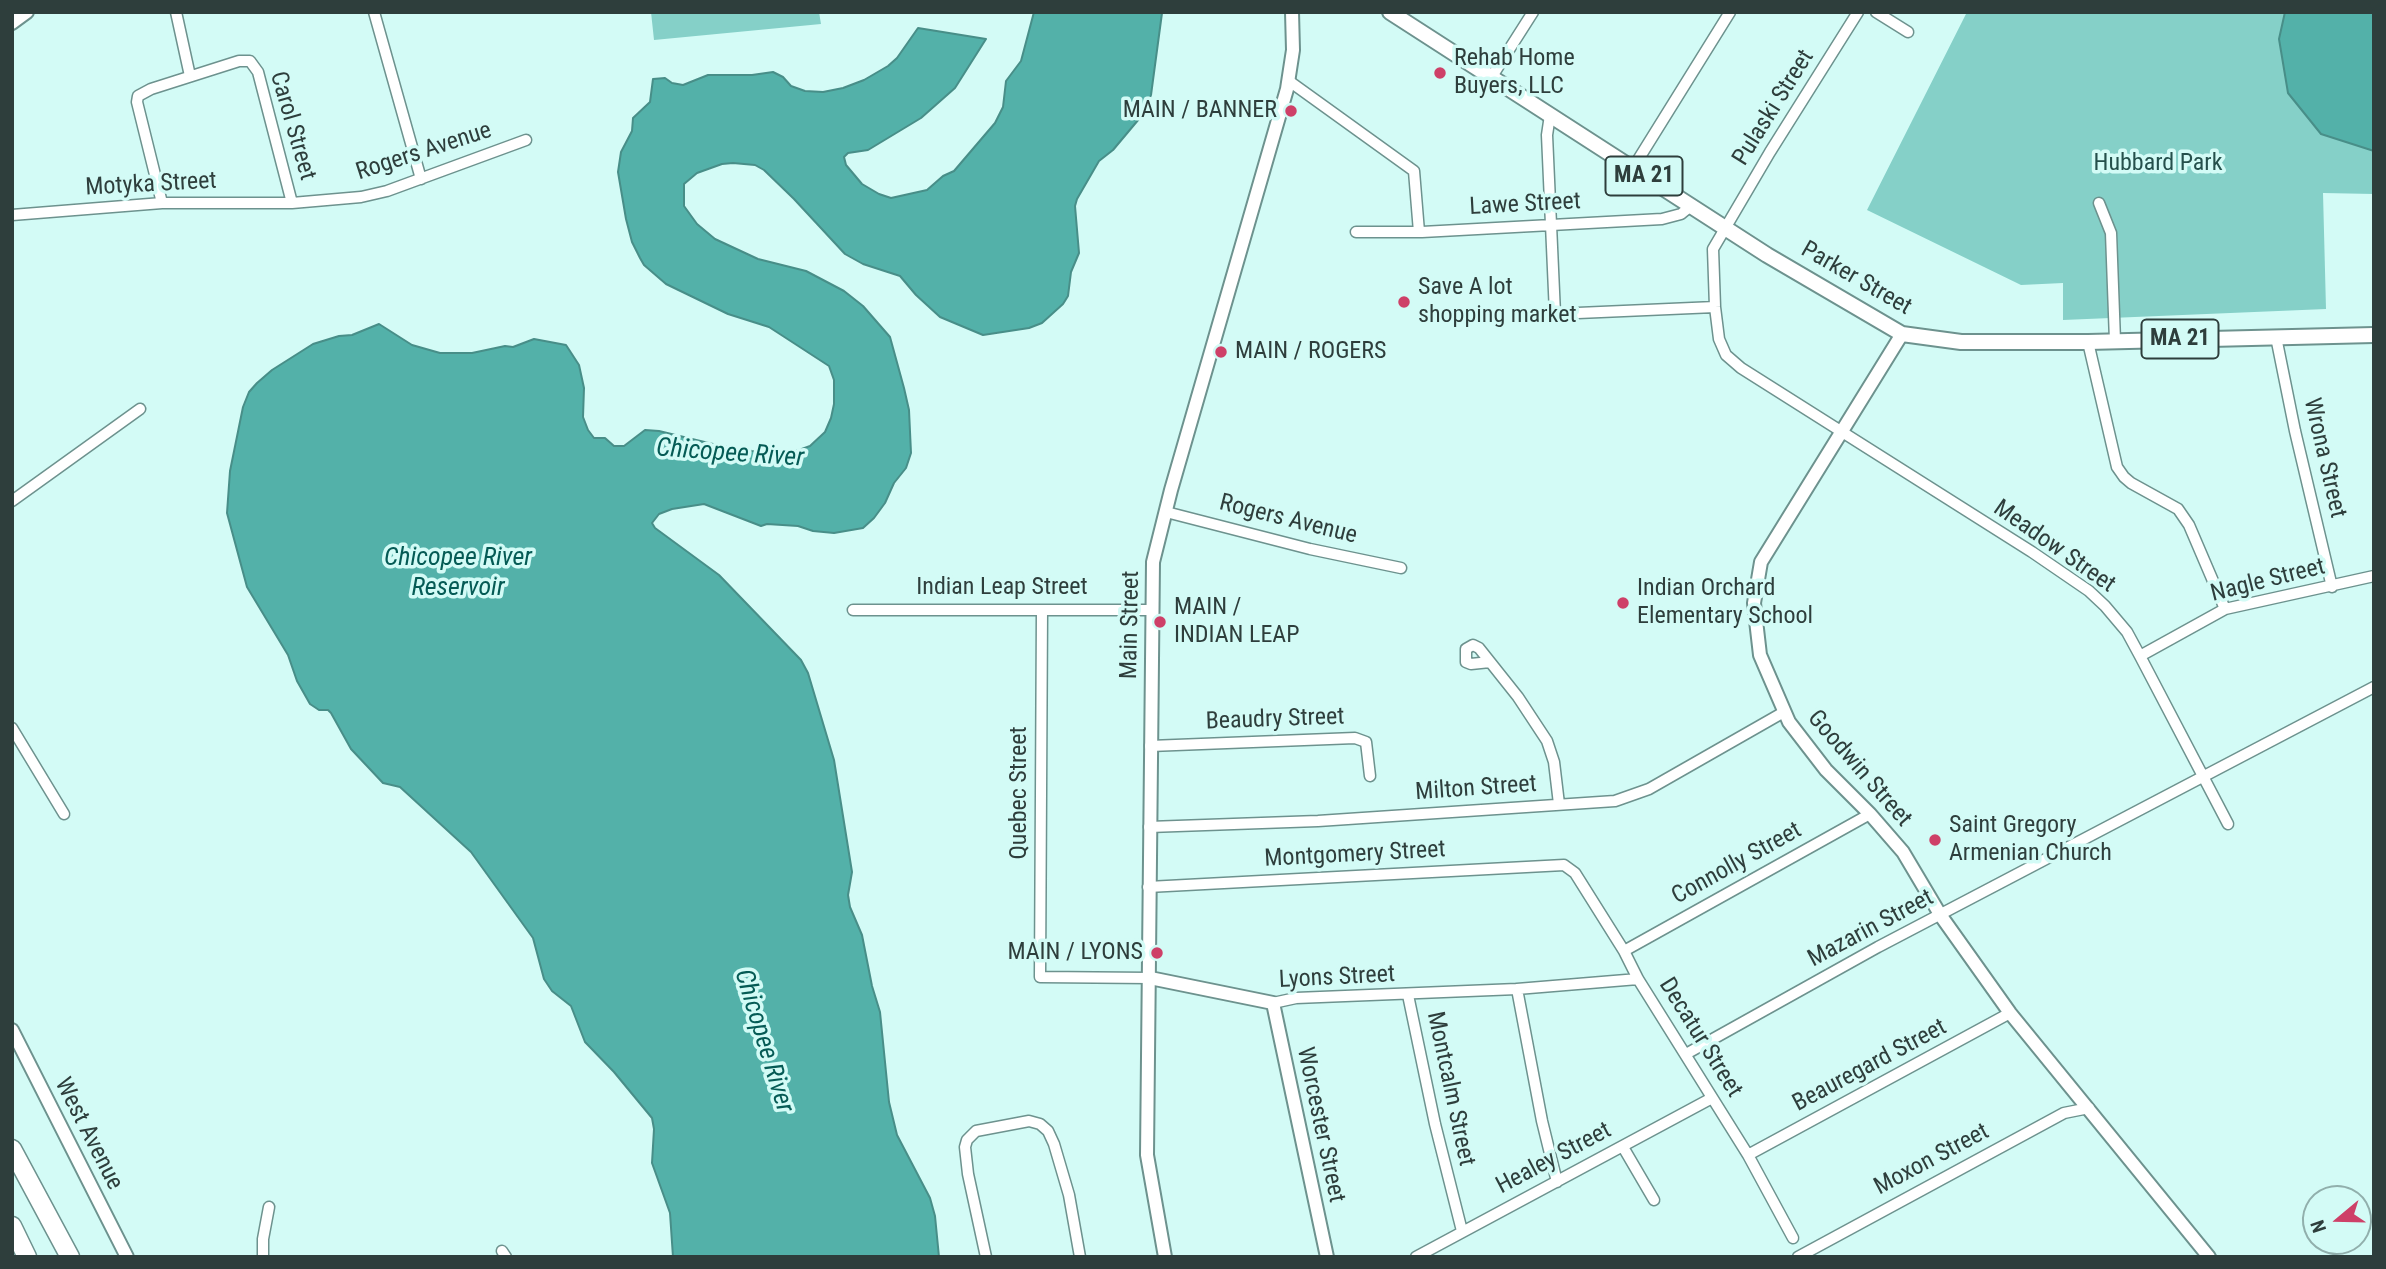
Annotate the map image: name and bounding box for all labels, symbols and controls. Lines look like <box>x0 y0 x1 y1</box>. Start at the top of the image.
place label: Rehab Home Buyers, LLC <box>1454 45 1575 101</box>
street label: Pulaski Street <box>1727 45 1821 171</box>
marker: Rehab Home Buyers, LLC <box>1432 65 1448 81</box>
street label: Carol Street <box>263 68 321 184</box>
place label: MAIN / BANNER <box>1123 97 1277 125</box>
marker: MAIN / BANNER <box>1283 103 1299 119</box>
street label: Rogers Avenue <box>353 117 495 187</box>
park label: Hubbard Park <box>2094 150 2222 178</box>
road number: MA 21 <box>1606 156 1682 196</box>
street label: Motyka Street <box>85 167 217 203</box>
street label: Lawe Street <box>1469 188 1581 222</box>
street label: Parker Street <box>1796 236 1916 322</box>
place label: Save A lot shopping market <box>1418 274 1577 330</box>
marker: Save A lot shopping market <box>1396 294 1412 310</box>
road number: MA 21 <box>2142 320 2218 358</box>
place label: MAIN / ROGERS <box>1235 338 1386 366</box>
marker: MAIN / ROGERS <box>1213 344 1229 360</box>
street label: Wrona Street <box>2296 395 2352 521</box>
water label: Chicopee River <box>655 433 805 475</box>
street label: Rogers Avenue <box>1216 489 1360 551</box>
street label: Meadow Street <box>1988 494 2120 600</box>
water label: Chicopee River Reservoir <box>384 542 532 604</box>
street label: Nagle Street <box>2208 553 2328 609</box>
street label: Main Street <box>1116 571 1146 679</box>
street label: Indian Leap Street <box>916 574 1088 602</box>
place label: Indian Orchard Elementary School <box>1637 575 1813 631</box>
place label: MAIN / INDIAN LEAP <box>1174 594 1299 650</box>
marker: Indian Orchard Elementary School <box>1615 595 1631 611</box>
marker: MAIN / INDIAN LEAP <box>1152 614 1168 630</box>
street label: Beaudry Street <box>1205 703 1345 737</box>
street label: Goodwin Street <box>1801 705 1917 833</box>
street label: Quebec Street <box>1006 726 1034 860</box>
street label: Milton Street <box>1414 770 1538 808</box>
place label: Saint Gregory Armenian Church <box>1949 812 2112 868</box>
street label: Connolly Street <box>1667 817 1807 911</box>
marker: Saint Gregory Armenian Church <box>1927 832 1943 848</box>
street label: Montgomery Street <box>1264 836 1446 874</box>
street label: Mazarin Street <box>1803 884 1939 974</box>
place label: MAIN / LYONS <box>1007 939 1143 967</box>
marker: MAIN / LYONS <box>1149 945 1165 961</box>
street label: Lyons Street <box>1278 961 1396 995</box>
water label: Chicopee River <box>726 966 800 1116</box>
street label: Decatur Street <box>1652 973 1748 1103</box>
street label: Montcalm Street <box>1420 1009 1480 1169</box>
street label: Beauregard Street <box>1788 1013 1952 1119</box>
street label: Worcester Street <box>1290 1045 1350 1205</box>
street label: West Avenue <box>48 1073 128 1195</box>
street label: Healey Street <box>1492 1117 1616 1201</box>
street label: Moxon Street <box>1870 1118 1994 1202</box>
north arrow <box>2302 1185 2372 1255</box>
text: N <box>2306 1217 2331 1236</box>

